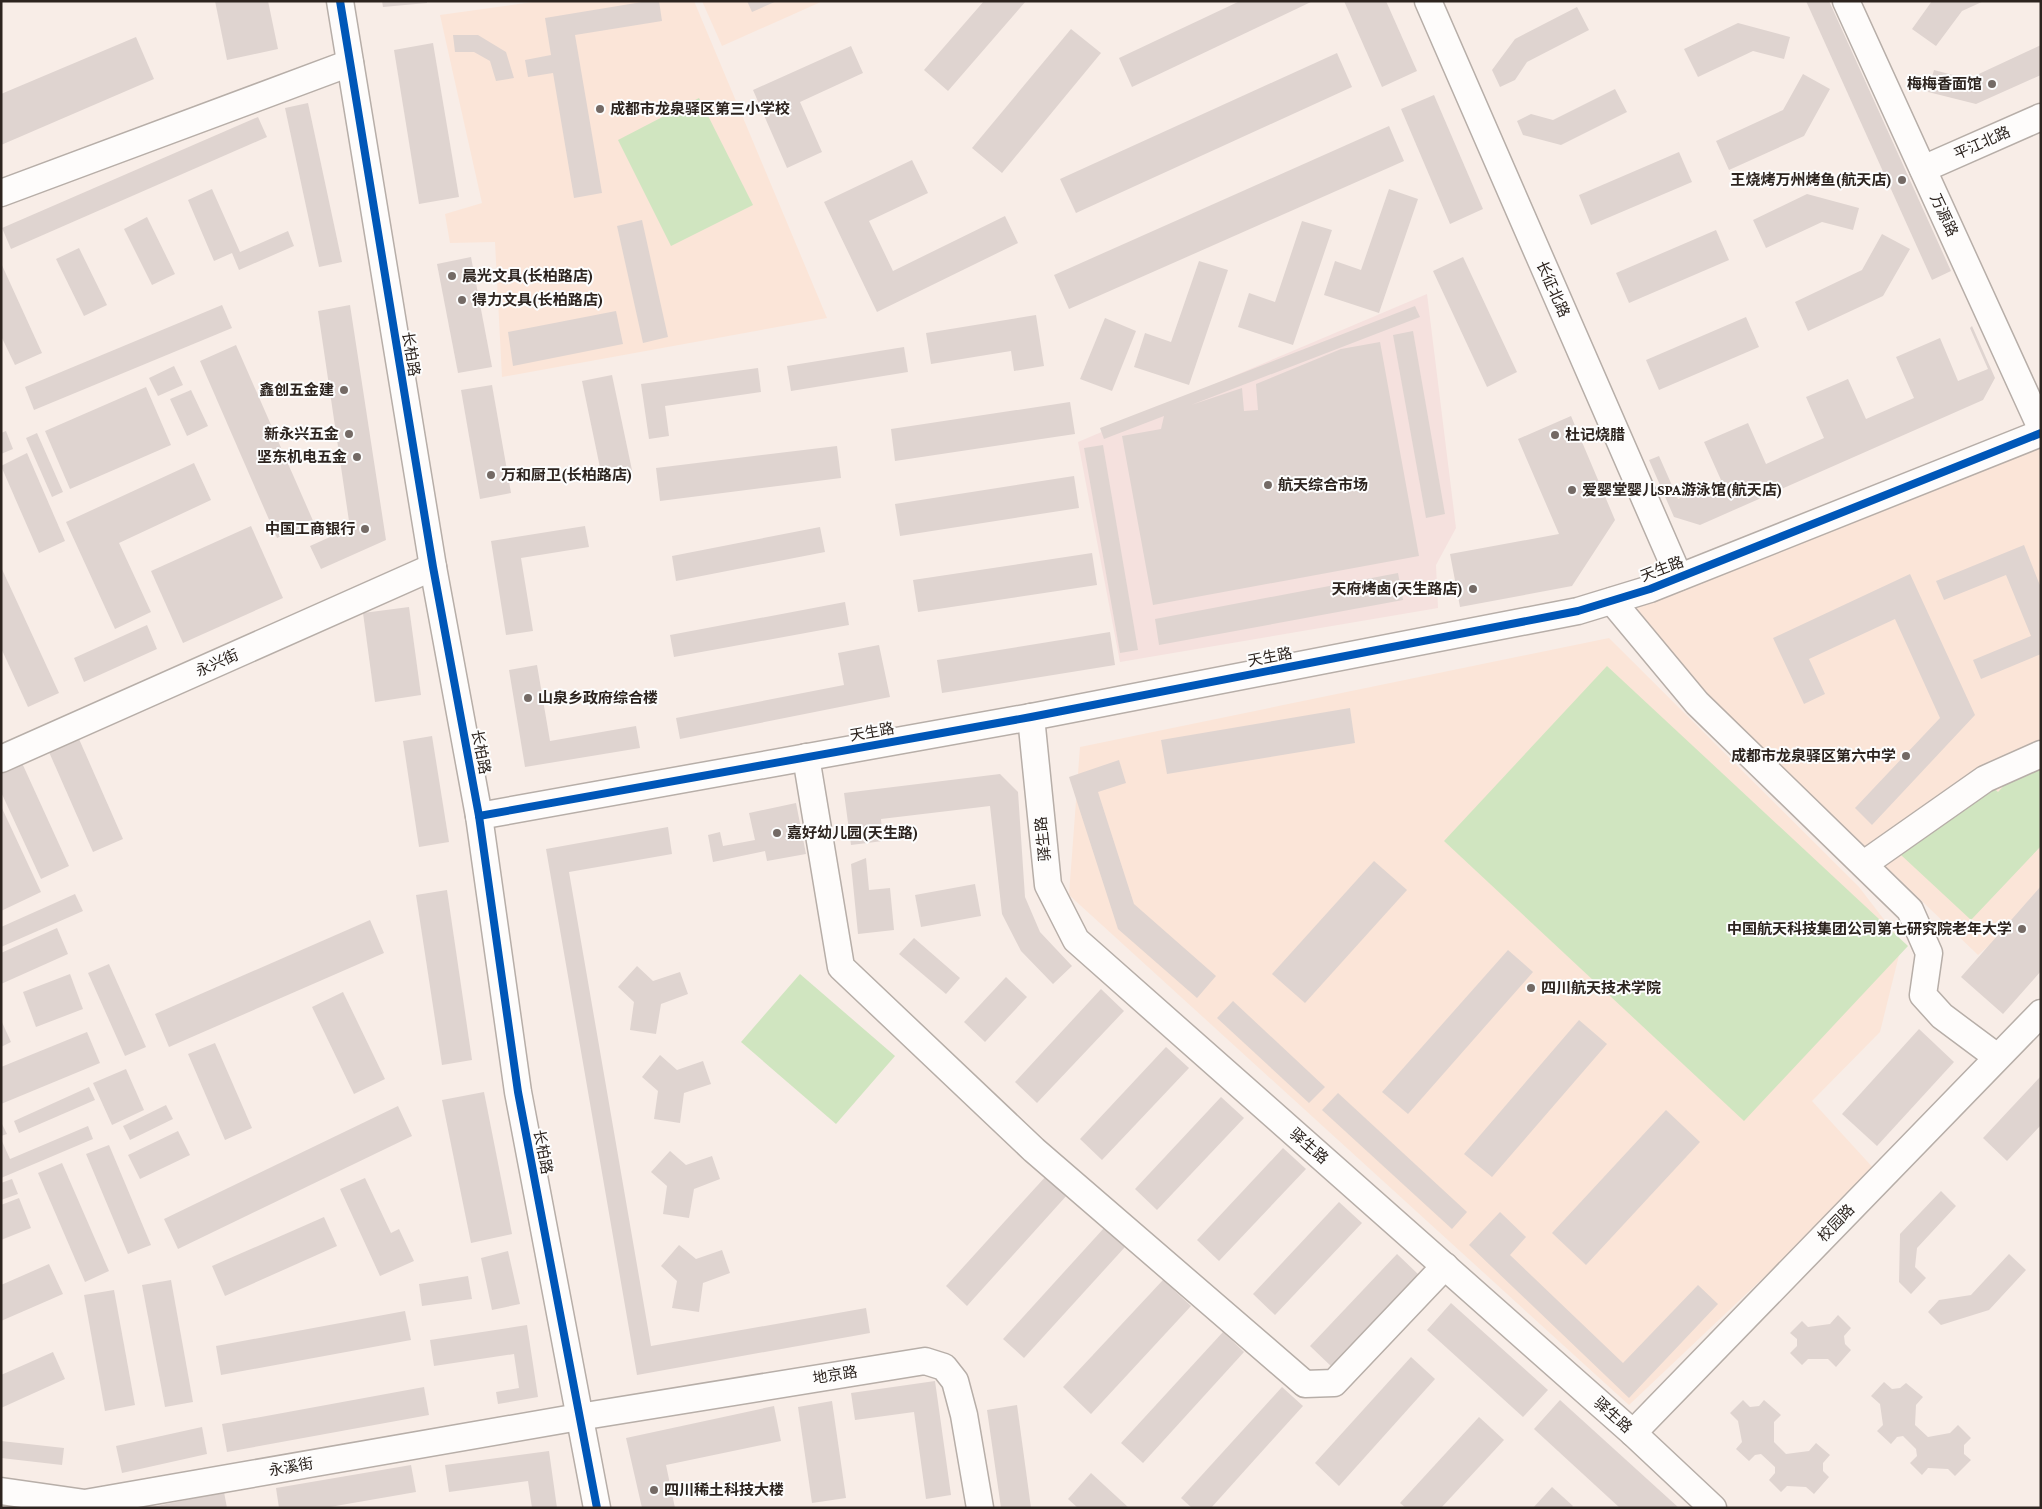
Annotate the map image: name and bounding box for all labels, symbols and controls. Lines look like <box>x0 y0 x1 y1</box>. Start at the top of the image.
place label: 梅梅香面馆 <box>1907 76 1982 92</box>
marker: 梅梅香面馆 <box>1986 78 1998 90</box>
place label: 成都市龙泉驿区第三小学校 <box>610 100 790 117</box>
marker: 成都市龙泉驿区第三小学校 <box>594 103 606 115</box>
street label: 平江北路 <box>1951 123 2013 163</box>
place label: 王烧烤万州烤鱼(航天店) <box>1731 171 1892 189</box>
marker: 王烧烤万州烤鱼(航天店) <box>1896 174 1908 186</box>
street label: 万源路 <box>1927 191 1961 239</box>
street label: 长征北路 <box>1533 258 1573 320</box>
place label: 晨光文具(长柏路店) <box>462 268 593 285</box>
marker: 晨光文具(长柏路店) <box>446 270 458 282</box>
place label: 得力文具(长柏路店) <box>472 292 603 309</box>
marker: 得力文具(长柏路店) <box>456 294 468 306</box>
street label: 长柏路 <box>400 331 422 377</box>
place label: 鑫创五金建 <box>259 381 334 398</box>
marker: 鑫创五金建 <box>338 384 350 396</box>
place label: 新永兴五金 <box>264 425 339 442</box>
place label: 杜记烧腊 <box>1565 427 1625 443</box>
marker: 新永兴五金 <box>343 428 355 440</box>
marker: 杜记烧腊 <box>1549 429 1561 441</box>
place label: 坚东机电五金 <box>257 448 347 465</box>
marker: 坚东机电五金 <box>351 451 363 463</box>
place label: 万和厨卫(长柏路店) <box>501 467 632 484</box>
marker: 万和厨卫(长柏路店) <box>485 469 497 481</box>
place label: 航天综合市场 <box>1278 476 1368 493</box>
marker: 航天综合市场 <box>1262 479 1274 491</box>
place label: 爱婴堂婴儿SPA游泳馆(航天店) <box>1582 481 1782 499</box>
marker: 爱婴堂婴儿SPA游泳馆(航天店) <box>1566 484 1578 496</box>
place label: 中国工商银行 <box>265 521 355 537</box>
marker: 中国工商银行 <box>359 523 371 535</box>
street label: 天生路 <box>1638 553 1686 585</box>
place label: 天府烤卤(天生路店) <box>1332 580 1463 598</box>
marker: 天府烤卤(天生路店) <box>1467 583 1479 595</box>
street label: 天生路 <box>1246 645 1294 669</box>
street label: 永兴街 <box>193 647 241 679</box>
place label: 山泉乡政府综合楼 <box>538 690 658 706</box>
marker: 山泉乡政府综合楼 <box>522 692 534 704</box>
street label: 天生路 <box>848 720 896 744</box>
street label: 长柏路 <box>469 728 493 776</box>
place label: 成都市龙泉驿区第六中学 <box>1731 747 1896 764</box>
marker: 成都市龙泉驿区第六中学 <box>1900 750 1912 762</box>
street label: 驿生路 <box>1033 816 1053 862</box>
place label: 嘉好幼儿园(天生路) <box>787 824 918 842</box>
marker: 嘉好幼儿园(天生路) <box>771 827 783 839</box>
place label: 中国航天科技集团公司第七研究院老年大学 <box>1727 920 2012 937</box>
marker: 中国航天科技集团公司第七研究院老年大学 <box>2016 923 2028 935</box>
place label: 四川航天技术学院 <box>1541 979 1661 996</box>
marker: 四川航天技术学院 <box>1525 982 1537 994</box>
street label: 驿生路 <box>1287 1125 1331 1167</box>
street label: 长柏路 <box>531 1128 555 1176</box>
street label: 校园路 <box>1814 1201 1857 1245</box>
street label: 地京路 <box>812 1364 858 1386</box>
street label: 驿生路 <box>1591 1394 1635 1436</box>
street label: 永溪街 <box>267 1455 315 1479</box>
place label: 四川稀土科技大楼 <box>664 1482 784 1498</box>
marker: 四川稀土科技大楼 <box>648 1484 660 1496</box>

